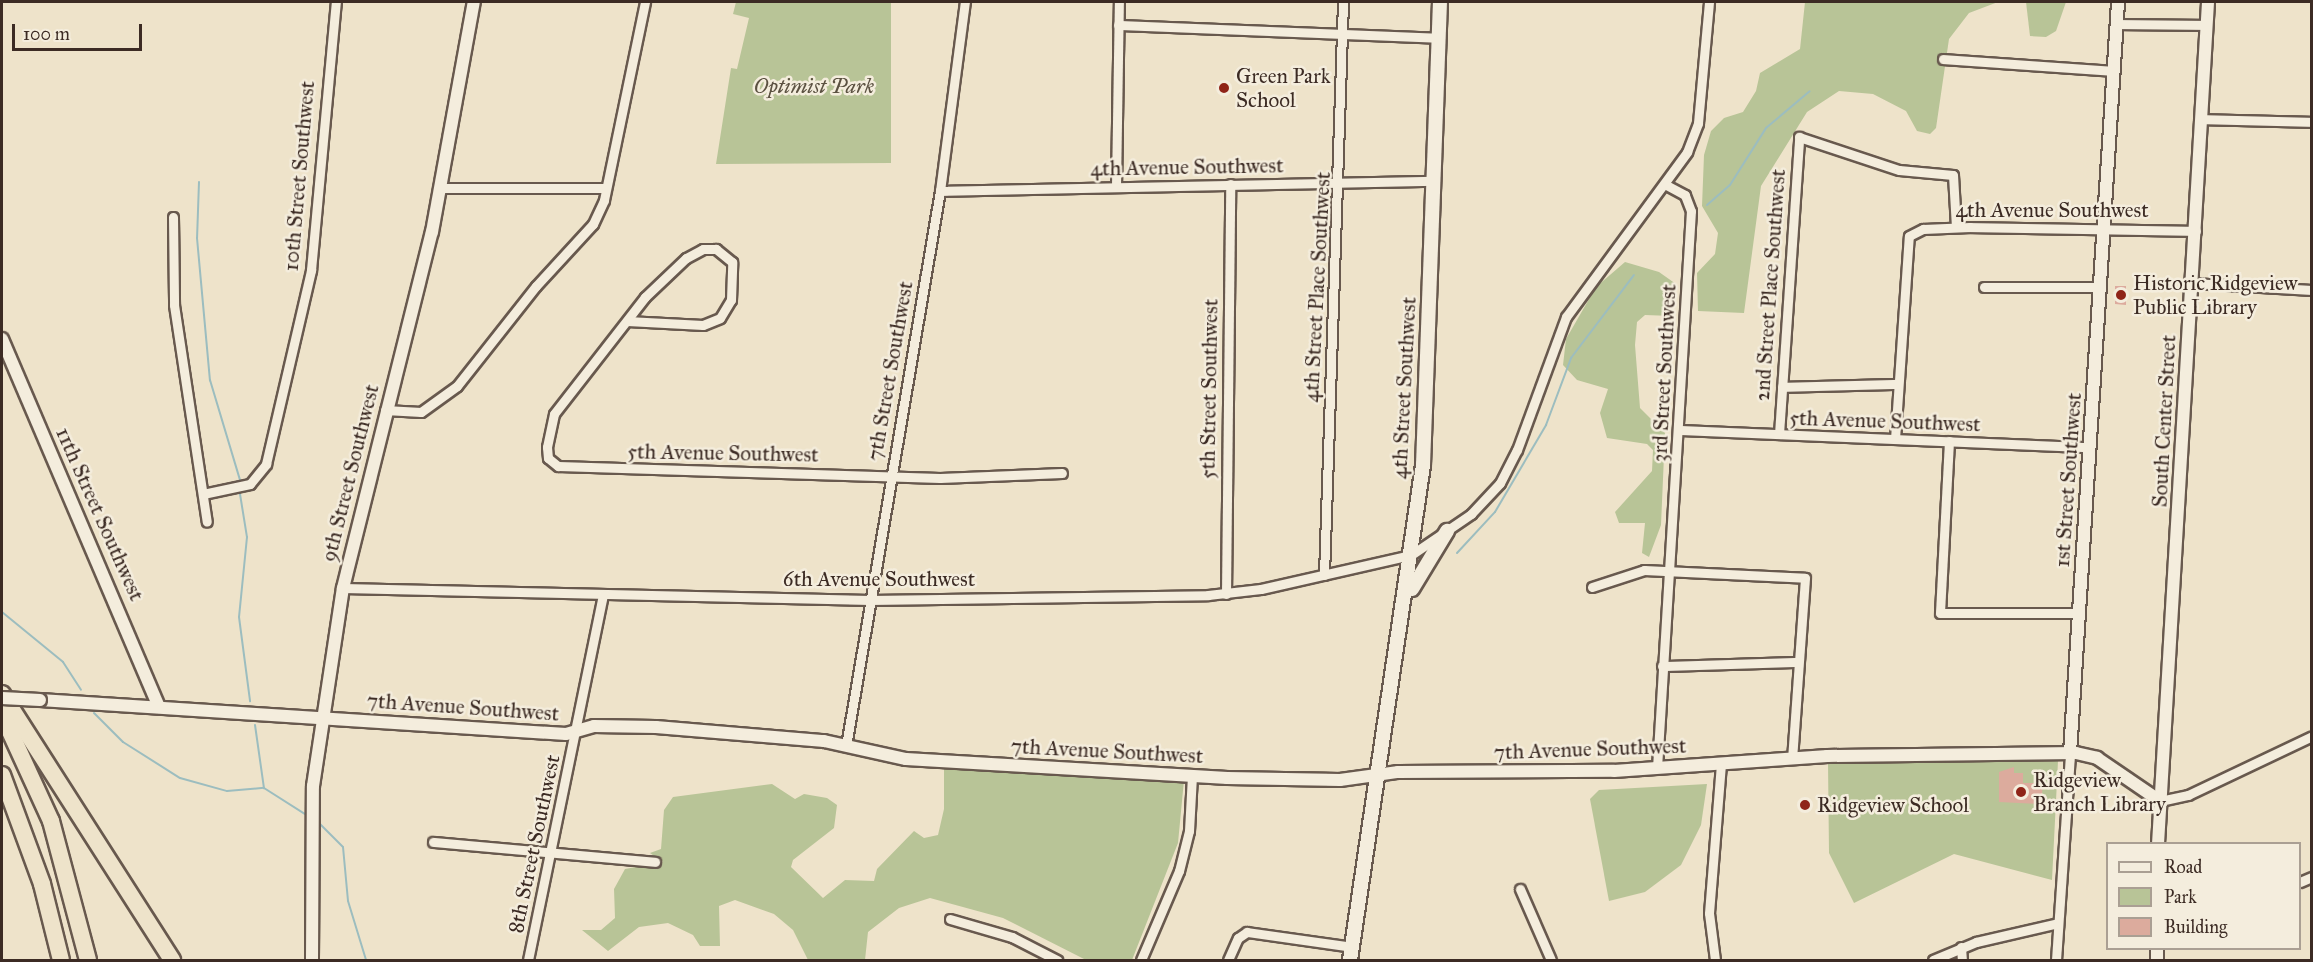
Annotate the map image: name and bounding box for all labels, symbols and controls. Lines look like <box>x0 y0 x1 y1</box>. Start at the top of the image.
scale bar <box>15 12 146 50</box>
text: 100 m <box>23 23 70 45</box>
place label: Green Park School <box>1236 63 1330 113</box>
park label: Optimist Park <box>754 73 874 99</box>
street label: 10th Street Southwest <box>278 80 320 272</box>
marker: Green Park School <box>1217 81 1231 95</box>
street label: 4th Avenue Southwest <box>1090 153 1284 181</box>
street label: 2nd Street Place Southwest <box>1749 168 1791 402</box>
street label: 4th Street Place Southwest <box>1298 171 1336 403</box>
street label: 4th Avenue Southwest <box>1955 197 2149 223</box>
place label: Historic Ridgeview Public Library <box>2133 270 2297 320</box>
street label: 7th Street Southwest <box>862 279 918 463</box>
street label: 3rd Street Southwest <box>1647 283 1681 463</box>
marker: Historic Ridgeview Public Library <box>2114 288 2128 302</box>
street label: 4th Street Southwest <box>1387 296 1421 480</box>
street label: 5th Street Southwest <box>1195 299 1223 479</box>
street label: South Center Street <box>2147 334 2181 508</box>
street label: 9th Street Southwest <box>316 382 384 564</box>
street label: 1st Street Southwest <box>2049 392 2087 568</box>
street label: 5th Avenue Southwest <box>1789 405 1981 437</box>
street label: 11th Street Southwest <box>50 423 150 605</box>
street label: 5th Avenue Southwest <box>627 439 819 467</box>
street label: 6th Avenue Southwest <box>783 566 975 592</box>
street label: 7th Avenue Southwest <box>366 688 560 726</box>
street label: 7th Avenue Southwest <box>1010 733 1204 769</box>
street label: 7th Avenue Southwest <box>1493 733 1687 765</box>
street label: 8th Street Southwest <box>503 752 565 936</box>
place label: Ridgeview Branch Library <box>2033 767 2166 817</box>
marker: Ridgeview Branch Library <box>2014 785 2028 799</box>
place label: Ridgeview School <box>1817 792 1969 818</box>
marker: Ridgeview School <box>1798 798 1812 812</box>
legend <box>2106 842 2301 950</box>
text: Road <box>2164 856 2202 878</box>
text: Park <box>2164 886 2197 908</box>
text: Building <box>2164 916 2227 938</box>

